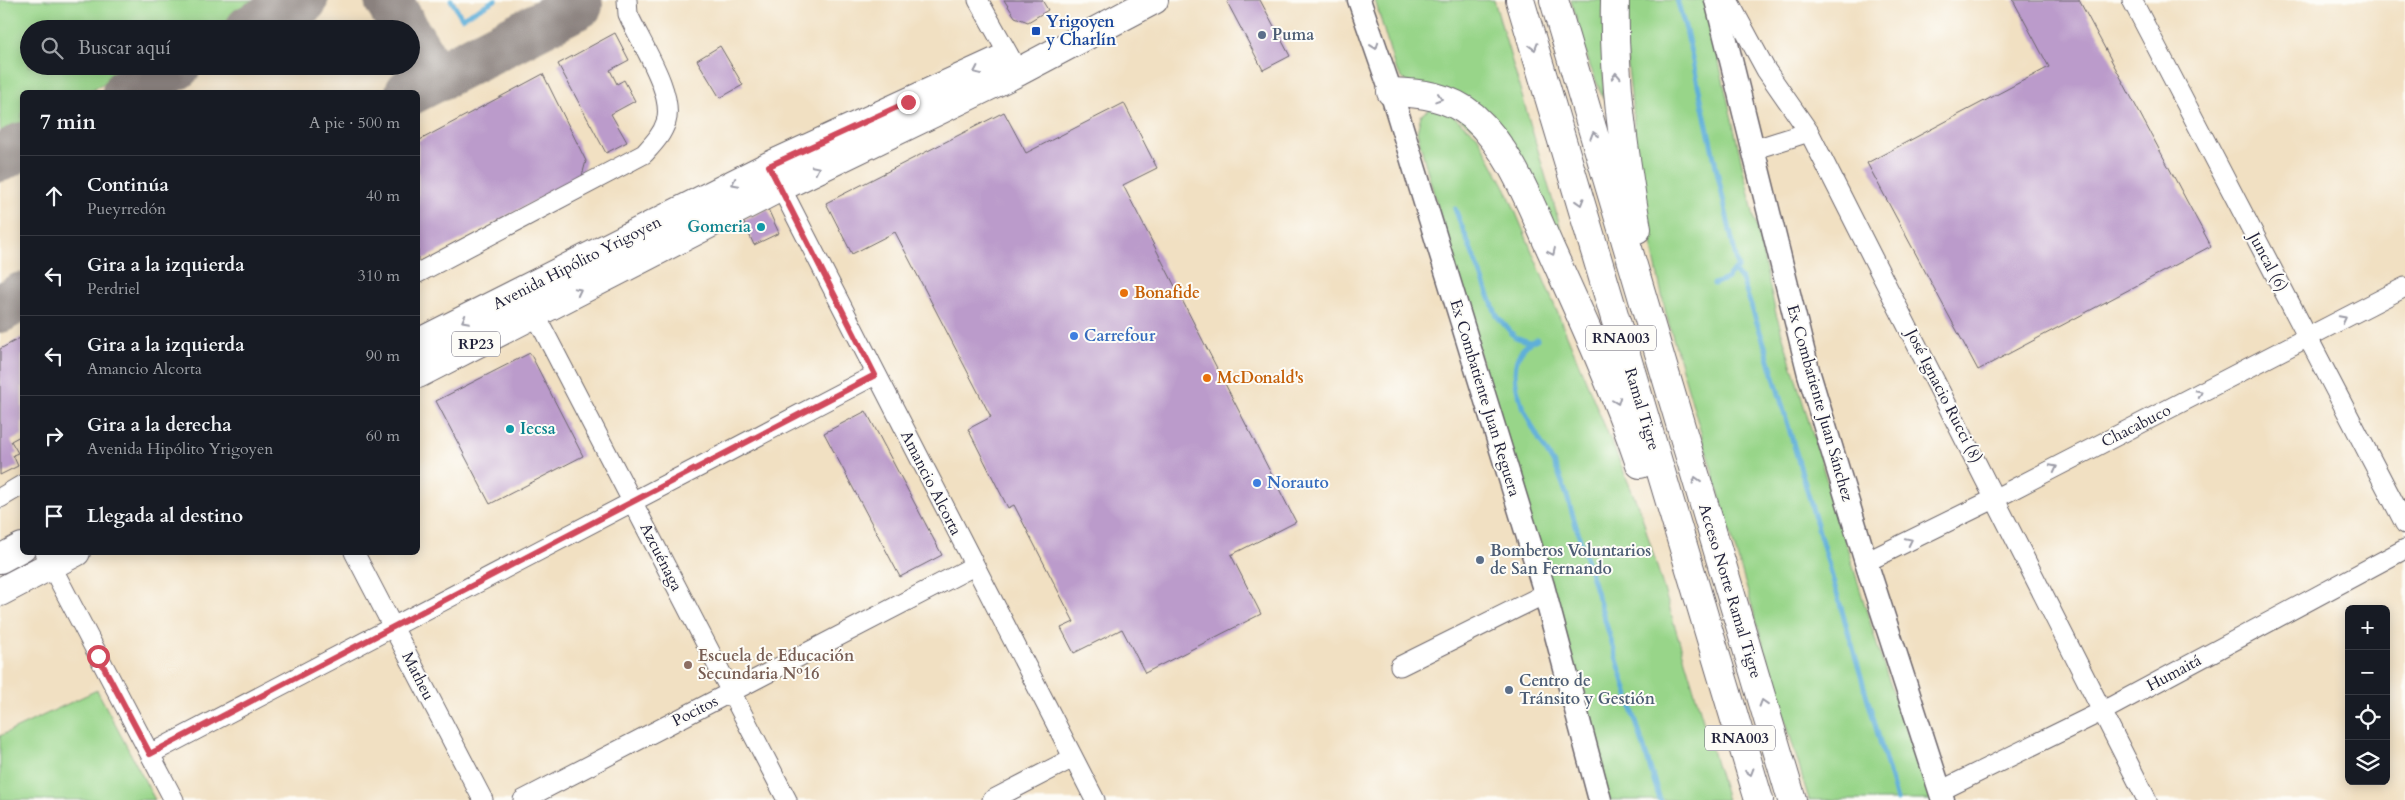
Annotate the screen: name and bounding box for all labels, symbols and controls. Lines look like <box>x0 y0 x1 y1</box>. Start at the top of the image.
place label: Yrigoyen y Charlín <box>1045 11 1117 51</box>
search box <box>20 20 420 75</box>
place label: Puma <box>1272 24 1314 46</box>
marker: Yrigoyen y Charlín <box>1030 25 1042 37</box>
marker: Puma <box>1256 29 1268 41</box>
icon: search <box>38 34 66 62</box>
text: Buscar aquí <box>78 35 171 61</box>
one-way arrow <box>1369 41 1379 50</box>
one-way arrow <box>1529 42 1539 50</box>
one-way arrow <box>973 64 982 75</box>
one-way arrow <box>1610 72 1621 80</box>
route end <box>897 91 920 114</box>
one-way arrow <box>1434 92 1443 102</box>
text: 7 min <box>40 108 96 137</box>
text: A pie · 500 m <box>309 112 400 134</box>
one-way arrow <box>1589 131 1599 139</box>
one-way arrow <box>811 165 820 176</box>
text: Continúa <box>87 172 169 198</box>
one-way arrow <box>731 177 740 187</box>
icon: ahead <box>40 182 68 210</box>
text: 40 m <box>366 185 400 207</box>
text: Pueyrredón <box>87 198 166 220</box>
one-way arrow <box>1575 198 1585 206</box>
street label: Avenida Hipólito Yrigoyen <box>489 211 665 315</box>
place label: Gomeria <box>687 216 751 238</box>
marker: Gomeria <box>755 221 767 233</box>
street label: Juncal (6) <box>2242 227 2293 296</box>
one-way arrow <box>1546 247 1556 256</box>
text: Gira a la izquierda <box>87 252 245 278</box>
icon: left <box>40 262 68 290</box>
text: 310 m <box>358 265 400 287</box>
text: Perdriel <box>87 278 140 300</box>
place label: Bonafide <box>1134 282 1200 304</box>
one-way arrow <box>573 287 582 297</box>
marker: Bonafide <box>1118 287 1130 299</box>
street label: Ex Combatiente Juan Reguera <box>1444 297 1526 499</box>
street label: Ex Combatiente Juan Sánchez <box>1781 302 1859 504</box>
one-way arrow <box>461 314 470 324</box>
one-way arrow <box>2338 315 2347 325</box>
street label: José Ignacio Rucci (8) <box>1900 323 1987 467</box>
place label: Carrefour <box>1084 325 1156 347</box>
road number: RNA003 <box>1586 326 1656 350</box>
marker: Carrefour <box>1068 330 1080 342</box>
text: Gira a la izquierda <box>87 332 245 358</box>
road number: RP23 <box>452 332 500 356</box>
icon: left <box>40 342 68 370</box>
text: 90 m <box>366 345 400 367</box>
text: Amancio Alcorta <box>87 358 202 380</box>
street label: Ramal Tigre <box>1619 365 1665 453</box>
place label: McDonald's <box>1217 367 1304 389</box>
marker: McDonald's <box>1201 372 1213 384</box>
one-way arrow <box>2194 389 2203 399</box>
one-way arrow <box>1611 396 1621 405</box>
street label: Chacabuco <box>2097 399 2175 453</box>
text: Gira a la derecha <box>87 412 232 438</box>
place label: Iecsa <box>520 418 556 440</box>
icon: right <box>40 422 68 450</box>
marker: Iecsa <box>504 423 516 435</box>
text: 60 m <box>366 425 400 447</box>
street label: Amancio Alcorta <box>895 427 967 539</box>
text: Avenida Hipólito Yrigoyen <box>87 438 273 460</box>
one-way arrow <box>2049 464 2058 474</box>
place label: Norauto <box>1267 472 1329 494</box>
marker: Norauto <box>1251 477 1263 489</box>
one-way arrow <box>1692 477 1702 485</box>
street label: Acceso Norte Ramal Tigre <box>1693 501 1767 681</box>
icon: arrive <box>40 502 68 530</box>
text: Llegada al destino <box>87 503 243 529</box>
street label: Azcuénaga <box>634 519 688 595</box>
one-way arrow <box>1904 537 1913 547</box>
place label: Bomberos Voluntarios de San Fernando <box>1490 540 1651 580</box>
marker: Bomberos Voluntarios de San Fernando <box>1474 554 1486 566</box>
map controls <box>2345 605 2390 785</box>
button: + <box>2345 605 2390 650</box>
route start <box>87 645 110 668</box>
place label: Escuela de Educación Secundaria Nº16 <box>698 645 855 685</box>
street label: Matheu <box>396 648 440 704</box>
street label: Humaitá <box>2143 649 2205 697</box>
button: − <box>2345 650 2390 695</box>
marker: Escuela de Educación Secundaria Nº16 <box>682 659 694 671</box>
place label: Centro de Tránsito y Gestión <box>1519 670 1656 710</box>
marker: Centro de Tránsito y Gestión <box>1503 684 1515 696</box>
street label: Pocitos <box>668 690 722 732</box>
button: locate <box>2345 695 2390 740</box>
one-way arrow <box>1758 699 1768 708</box>
road number: RNA003 <box>1705 726 1775 750</box>
button: layers <box>2345 740 2390 785</box>
one-way arrow <box>1745 767 1755 776</box>

